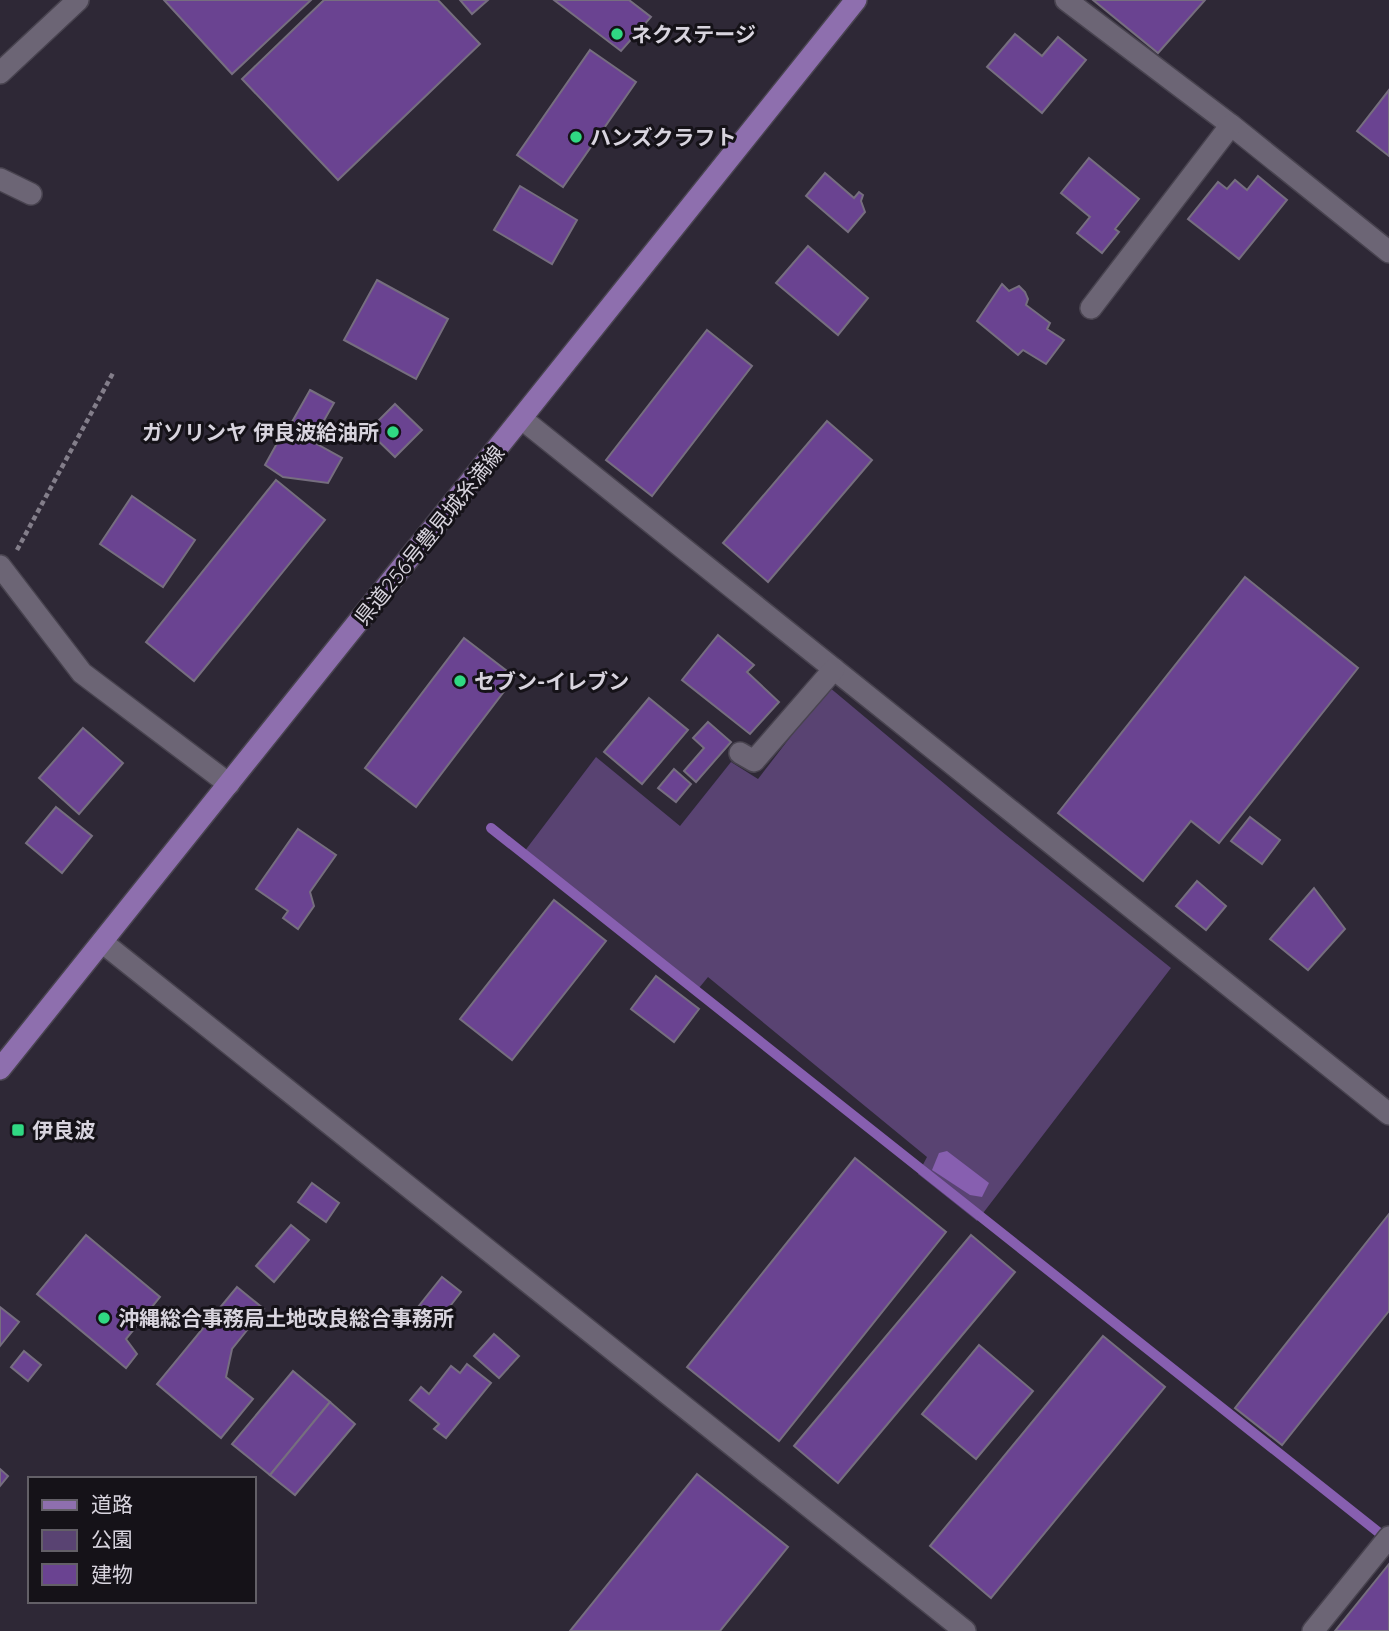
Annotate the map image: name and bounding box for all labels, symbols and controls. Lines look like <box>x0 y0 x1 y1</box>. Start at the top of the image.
place label: ネクステージ <box>631 21 756 47</box>
marker: ネクステージ <box>609 26 625 42</box>
place label: ハンズクラフト <box>590 124 737 150</box>
marker: ハンズクラフト <box>568 129 584 145</box>
place label: ガソリンヤ 伊良波給油所 <box>142 419 379 445</box>
marker: ガソリンヤ 伊良波給油所 <box>385 424 401 440</box>
street label: 県道256号豊見城糸満線 <box>349 440 509 630</box>
place label: セブン-イレブン <box>474 668 629 694</box>
marker: セブン-イレブン <box>452 673 468 689</box>
place label: 伊良波 <box>32 1117 95 1143</box>
marker: 伊良波 <box>10 1122 26 1138</box>
place label: 沖縄総合事務局土地改良総合事務所 <box>118 1305 454 1331</box>
marker: 沖縄総合事務局土地改良総合事務所 <box>96 1310 112 1326</box>
legend <box>28 1477 256 1603</box>
text: 道路 <box>91 1491 133 1517</box>
text: 公園 <box>91 1526 133 1552</box>
text: 建物 <box>91 1561 133 1587</box>

